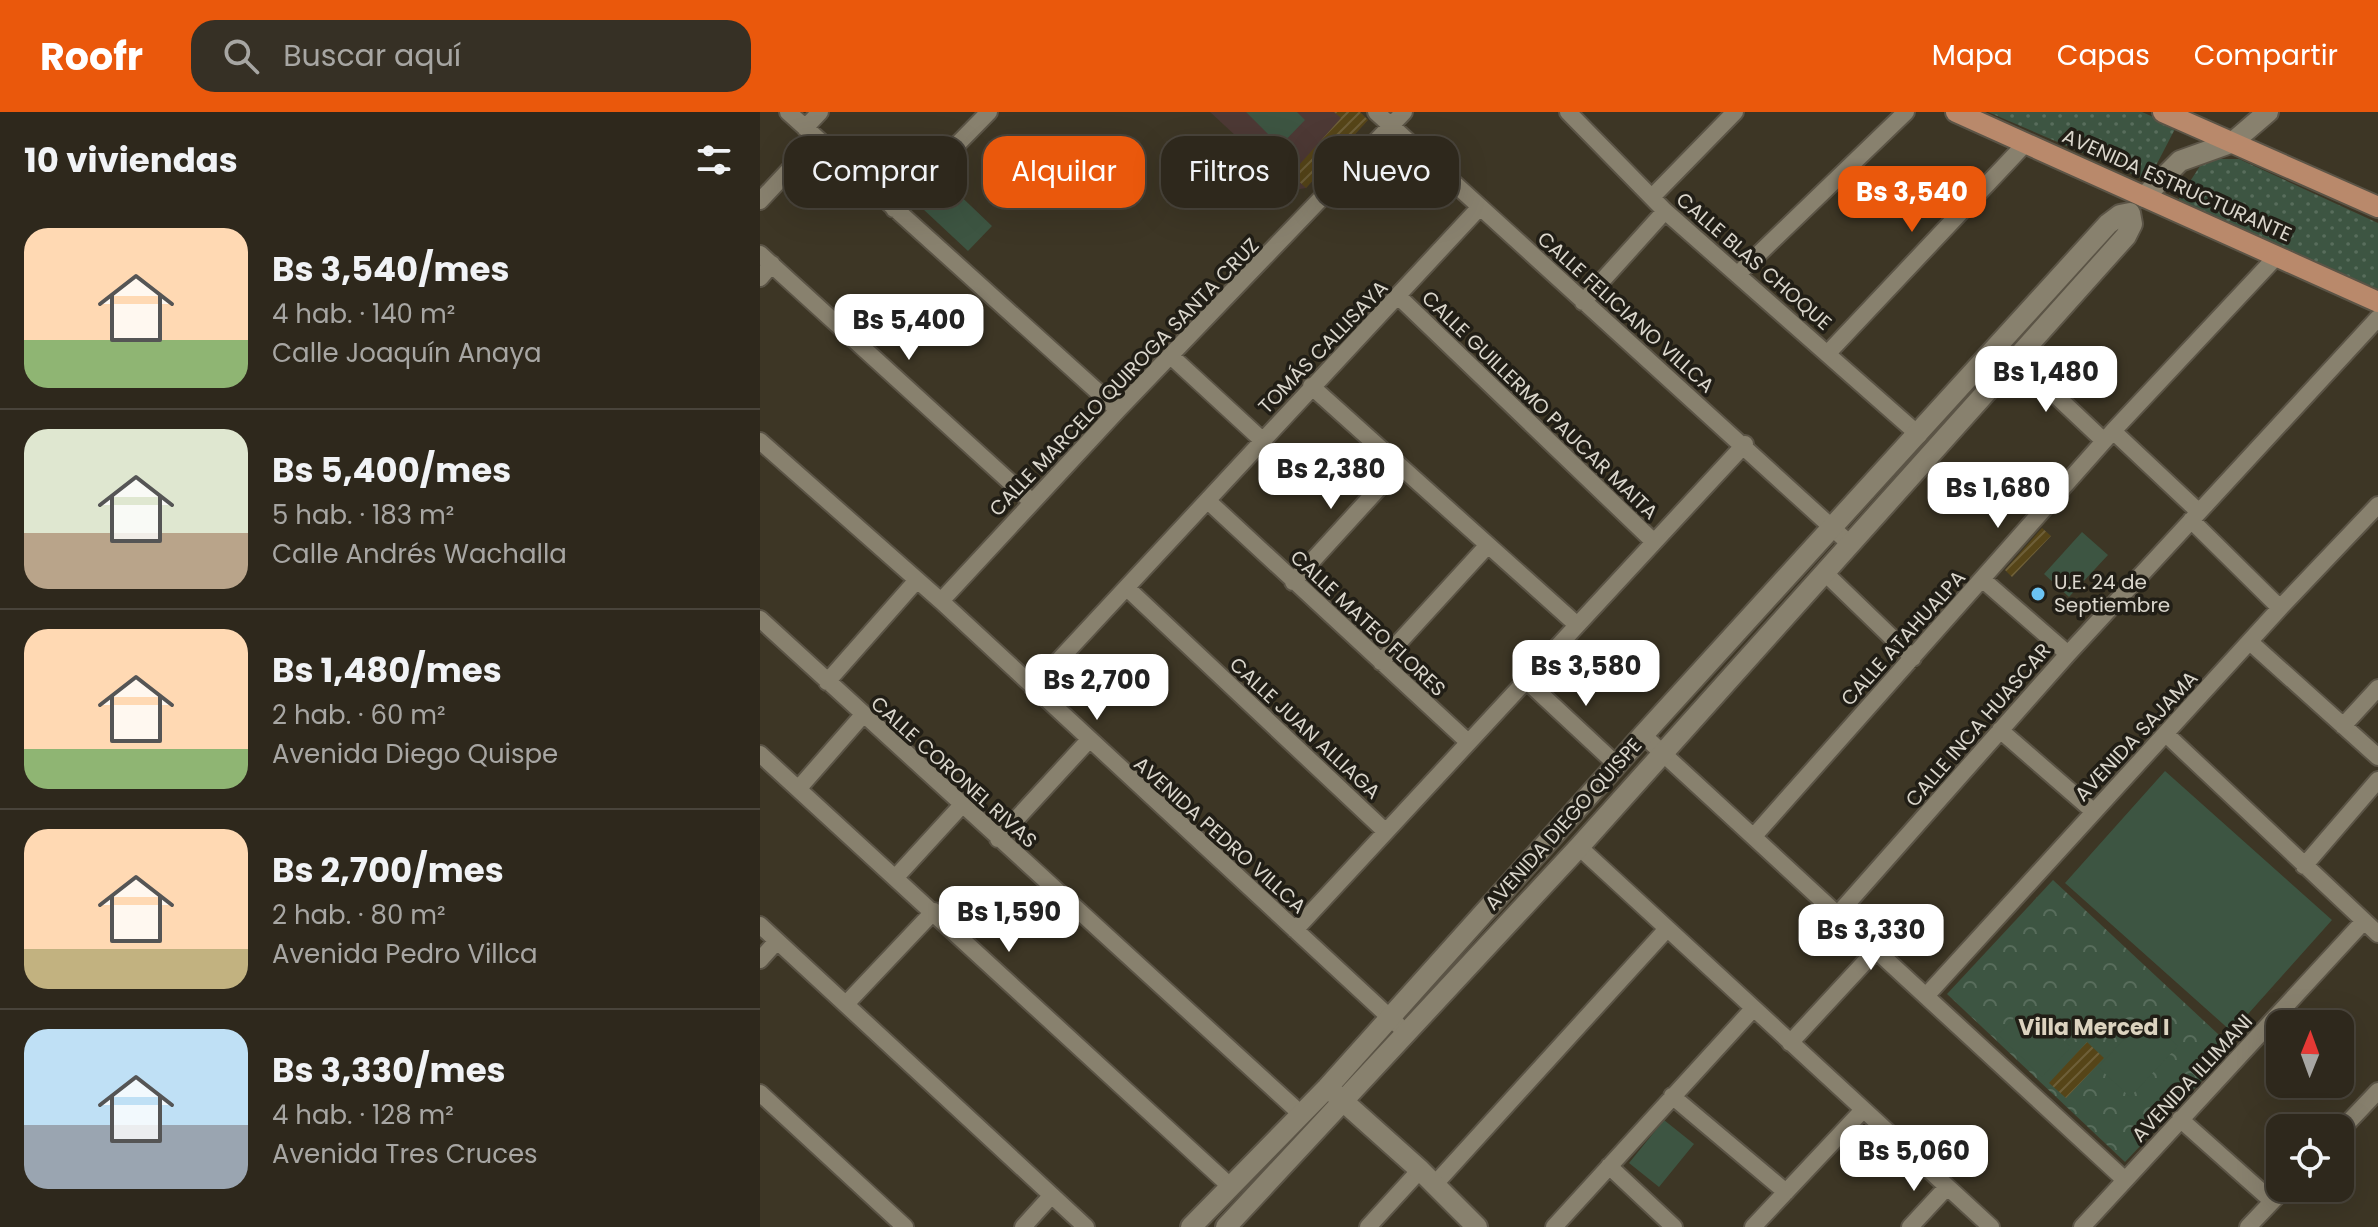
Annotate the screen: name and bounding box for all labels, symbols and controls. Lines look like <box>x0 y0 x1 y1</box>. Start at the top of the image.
search box <box>191 20 751 92</box>
text: Roofr <box>40 30 143 83</box>
icon: search <box>219 34 263 78</box>
text: Buscar aquí <box>283 34 461 77</box>
text: Mapa <box>1932 36 2013 75</box>
text: Capas <box>2057 36 2150 75</box>
text: Compartir <box>2194 36 2338 75</box>
street label: AVENIDA ESTRUCTURANTE <box>2058 122 2296 248</box>
text: 10 viviendas <box>24 136 238 184</box>
chip: Comprar <box>784 136 967 208</box>
chip: Alquilar <box>983 136 1145 208</box>
chip: Filtros <box>1161 136 1298 208</box>
chip: Nuevo <box>1314 136 1459 208</box>
icon: filters <box>692 138 736 182</box>
pin: Bs 3,540 <box>1829 166 1995 234</box>
text: Bs 3,540 <box>1856 174 1968 210</box>
street label: CALLE BLAS CHOQUE <box>1670 186 1838 336</box>
street label: CALLE FELICIANO VILLCA <box>1531 225 1721 399</box>
street label: CALLE MARCELO QUIROGA SANTA CRUZ <box>983 232 1265 522</box>
text: Bs 3,540/mes <box>272 245 510 293</box>
icon: home <box>88 260 184 356</box>
street label: TOMÁS CALLISAYA <box>1252 274 1394 420</box>
street label: CALLE GUILLERMO PAUCAR MAITA <box>1416 284 1664 526</box>
pin: Bs 5,400 <box>826 294 992 362</box>
text: 4 hab. · 140 m² <box>272 296 455 332</box>
text: Bs 5,400 <box>852 302 966 338</box>
text: Calle Joaquín Anaya <box>272 335 542 371</box>
pin: Bs 1,480 <box>1963 346 2129 414</box>
text: Bs 1,480 <box>1993 354 2099 390</box>
pin: Bs 2,380 <box>1248 443 1414 511</box>
text: Bs 5,400/mes <box>272 446 511 494</box>
text: Bs 2,380 <box>1277 451 1386 487</box>
icon: home <box>88 461 184 557</box>
pin: Bs 1,680 <box>1915 462 2081 530</box>
text: Bs 1,680 <box>1946 470 2050 506</box>
text: 5 hab. · 183 m² <box>272 497 454 533</box>
text: Calle Andrés Wachalla <box>272 536 567 572</box>
street label: CALLE MATEO FLORES <box>1284 543 1452 703</box>
street label: CALLE ATAHUALPA <box>1834 564 1972 712</box>
place label: U.E. 24 de Septiembre <box>2054 568 2170 619</box>
marker: U.E. 24 de Septiembre <box>2029 585 2047 603</box>
street label: CALLE INCA HUASCAR <box>1899 637 2057 813</box>
pin: Bs 3,580 <box>1503 640 1669 708</box>
text: Bs 1,480/mes <box>272 646 502 694</box>
text: Bs 3,580 <box>1530 648 1642 684</box>
street label: CALLE JUAN ALLIAGA <box>1223 651 1387 805</box>
pin: Bs 2,700 <box>1014 654 1180 722</box>
icon: home <box>88 661 184 757</box>
text: Bs 2,700 <box>1043 662 1151 698</box>
street label: AVENIDA SAJAMA <box>2068 665 2204 807</box>
street label: CALLE CORONEL RIVAS <box>865 690 1043 854</box>
text: 2 hab. · 60 m² <box>272 697 446 733</box>
street label: AVENIDA DIEGO QUISPE <box>1478 732 1648 916</box>
text: Avenida Diego Quispe <box>272 736 558 772</box>
street label: AVENIDA PEDRO VILLCA <box>1128 750 1312 920</box>
text: Bs 2,700/mes <box>272 846 504 894</box>
icon: home <box>88 861 184 957</box>
pin: Bs 1,590 <box>926 886 1092 954</box>
text: Bs 1,590 <box>957 894 1061 930</box>
text: 2 hab. · 80 m² <box>272 897 446 933</box>
pin: Bs 3,330 <box>1788 904 1954 972</box>
text: Bs 3,330 <box>1817 912 1925 948</box>
text: Avenida Pedro Villca <box>272 936 538 972</box>
street label: AVENIDA ILLIMANI <box>2125 1008 2259 1148</box>
north arrow <box>2266 1010 2354 1098</box>
map controls <box>2266 1010 2354 1202</box>
district label: Villa Merced I <box>2018 1012 2170 1043</box>
text: Bs 3,330/mes <box>272 1046 506 1094</box>
icon: home <box>88 1061 184 1157</box>
text: 4 hab. · 128 m² <box>272 1097 454 1133</box>
button: locate <box>2266 1114 2354 1202</box>
pin: Bs 5,060 <box>1831 1125 1997 1193</box>
text: Bs 5,060 <box>1858 1133 1970 1169</box>
text: Avenida Tres Cruces <box>272 1136 538 1172</box>

